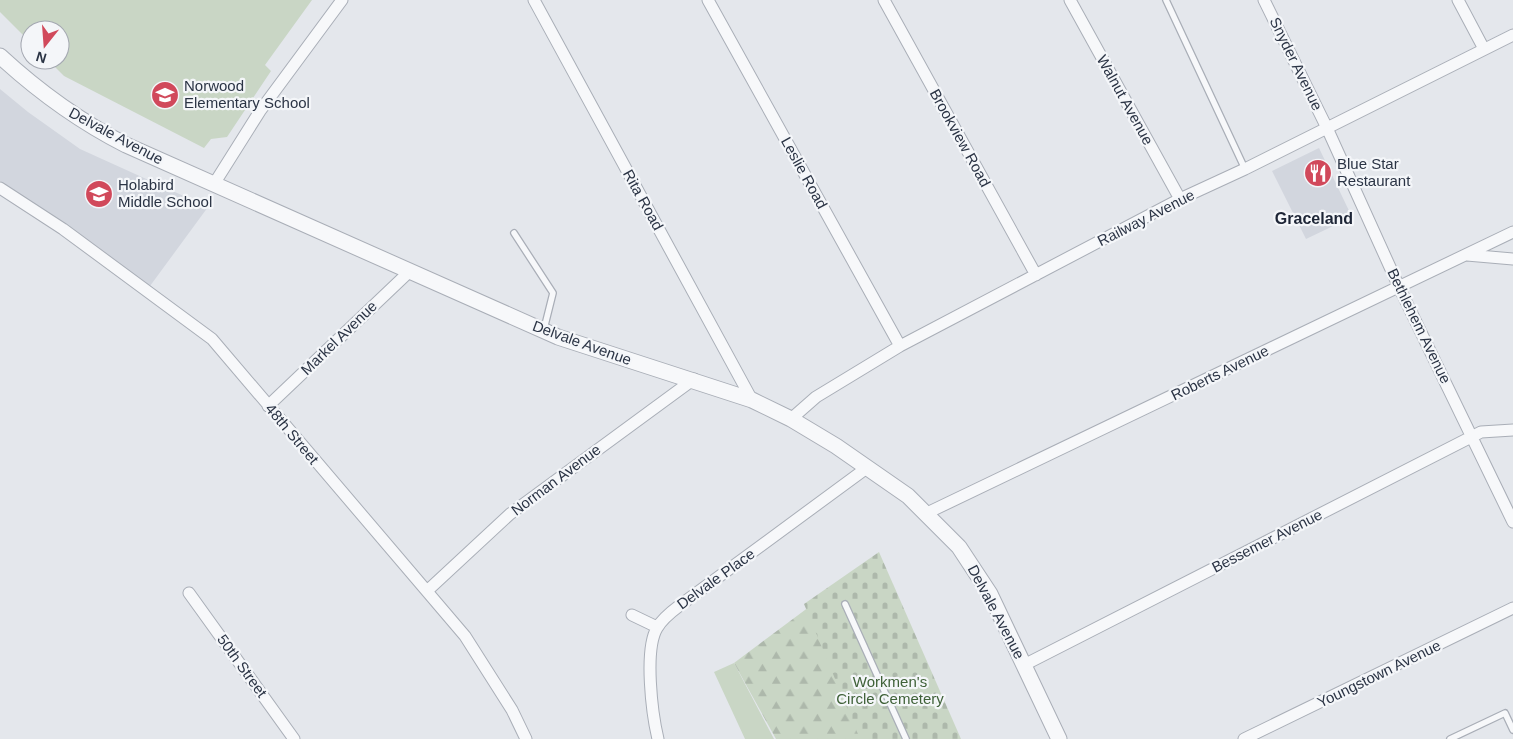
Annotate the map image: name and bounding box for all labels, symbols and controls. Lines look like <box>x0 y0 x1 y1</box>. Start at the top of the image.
street label: Snyder Avenue <box>1267 14 1326 113</box>
north arrow <box>20 20 70 70</box>
text: N <box>34 48 48 67</box>
street label: Walnut Avenue <box>1094 52 1157 148</box>
place label: Norwood Elementary School <box>184 77 310 111</box>
school or university icon: Norwood Elementary School <box>150 80 180 110</box>
street label: Brookview Road <box>927 86 994 190</box>
street label: Delvale Avenue <box>66 104 166 167</box>
street label: Leslie Road <box>778 134 831 212</box>
place label: Blue Star Restaurant <box>1337 155 1411 189</box>
restaurant icon: Blue Star Restaurant <box>1303 158 1333 188</box>
street label: Rita Road <box>620 166 667 233</box>
place label: Holabird Middle School <box>118 176 212 210</box>
school or university icon: Holabird Middle School <box>84 179 114 209</box>
street label: Railway Avenue <box>1094 186 1197 249</box>
district label: Graceland <box>1275 210 1353 227</box>
street label: Bethlehem Avenue <box>1384 266 1455 386</box>
street label: Markel Avenue <box>297 297 380 378</box>
street label: Delvale Avenue <box>530 317 634 368</box>
street label: Roberts Avenue <box>1168 342 1271 404</box>
street label: 48th Street <box>262 400 323 468</box>
street label: Norman Avenue <box>508 441 604 519</box>
street label: Bessemer Avenue <box>1209 505 1325 576</box>
street label: Delvale Place <box>674 545 758 612</box>
street label: Delvale Avenue <box>965 562 1028 662</box>
street label: 50th Street <box>214 631 271 701</box>
street label: Youngstown Avenue <box>1314 636 1443 711</box>
park label: Workmen's Circle Cemetery <box>836 673 944 707</box>

